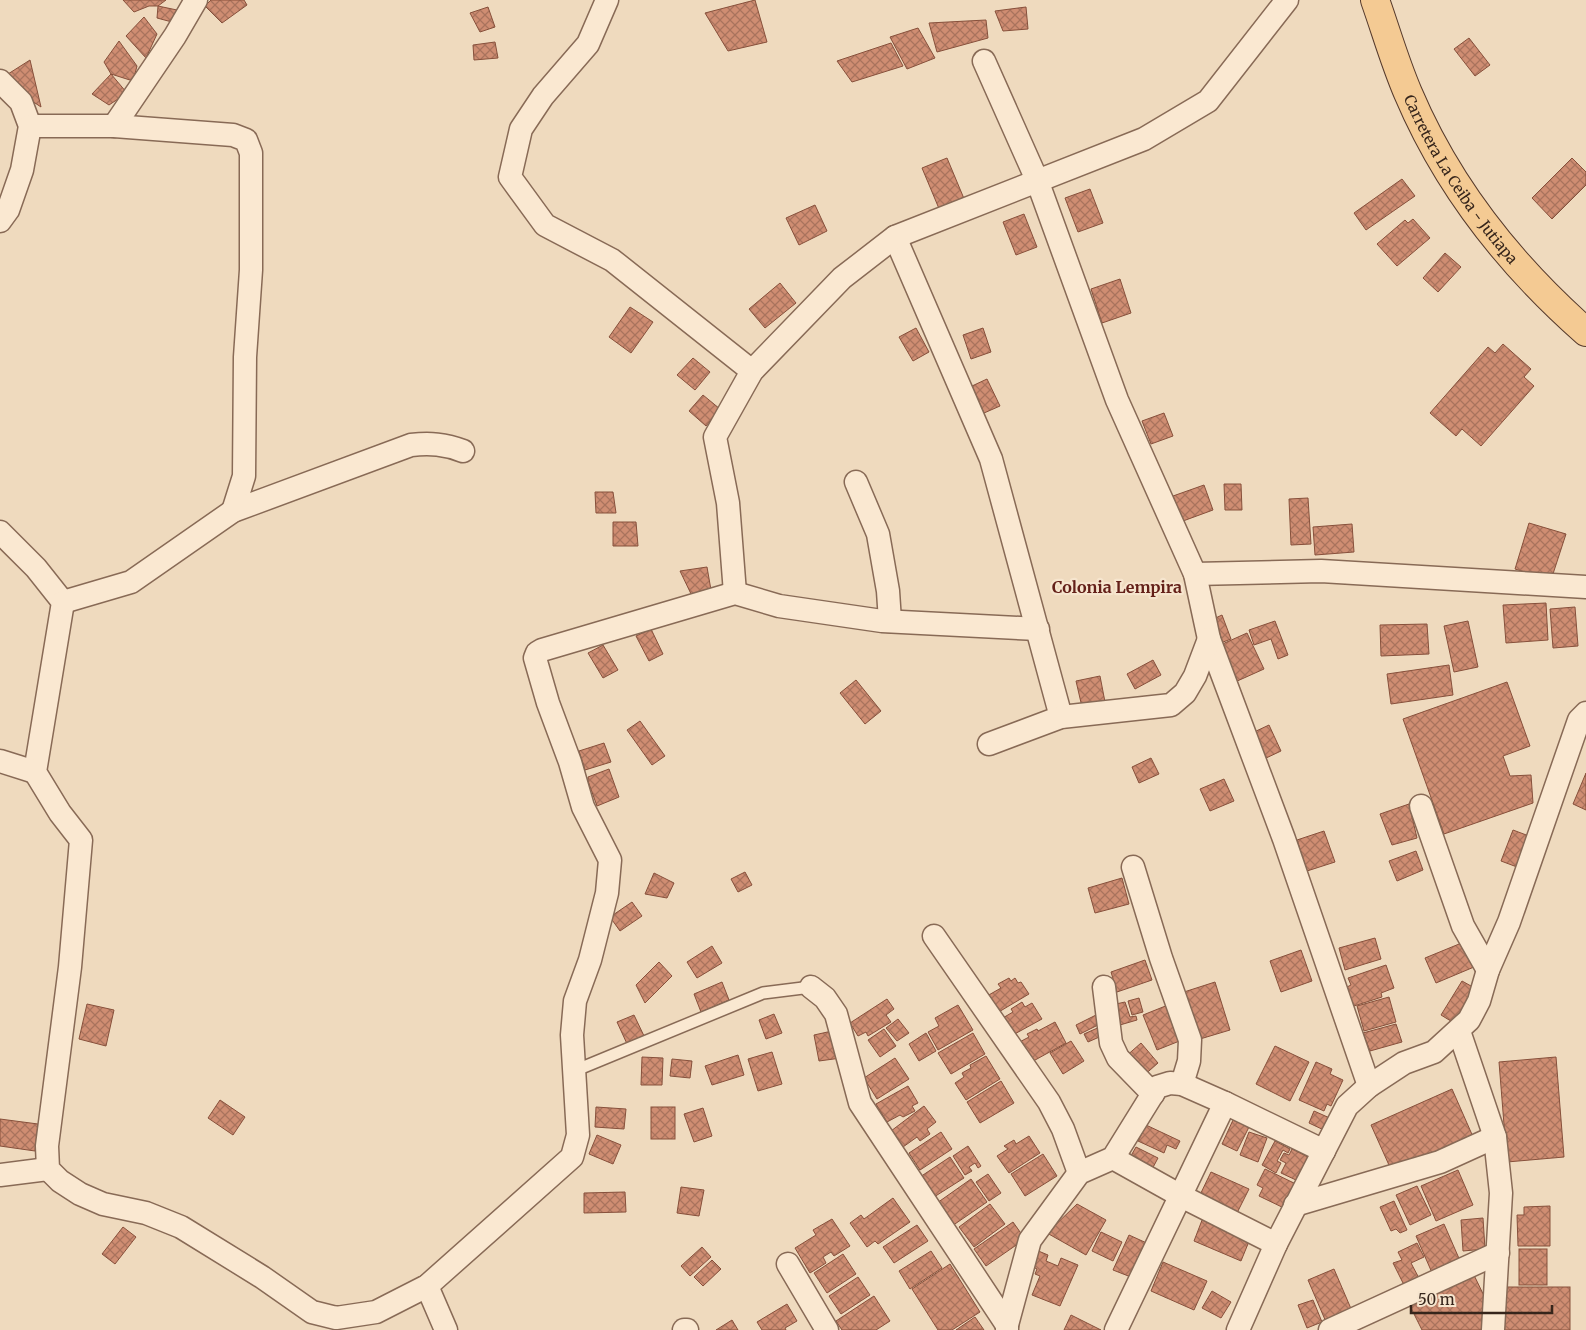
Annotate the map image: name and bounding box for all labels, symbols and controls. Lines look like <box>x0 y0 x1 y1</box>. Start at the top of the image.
street label: Carretera La Ceiba - Jutiapa <box>1400 91 1522 267</box>
district label: Colonia Lempira <box>1052 577 1182 597</box>
scale bar <box>1411 1282 1552 1314</box>
text: 50 m <box>1418 1290 1455 1309</box>

